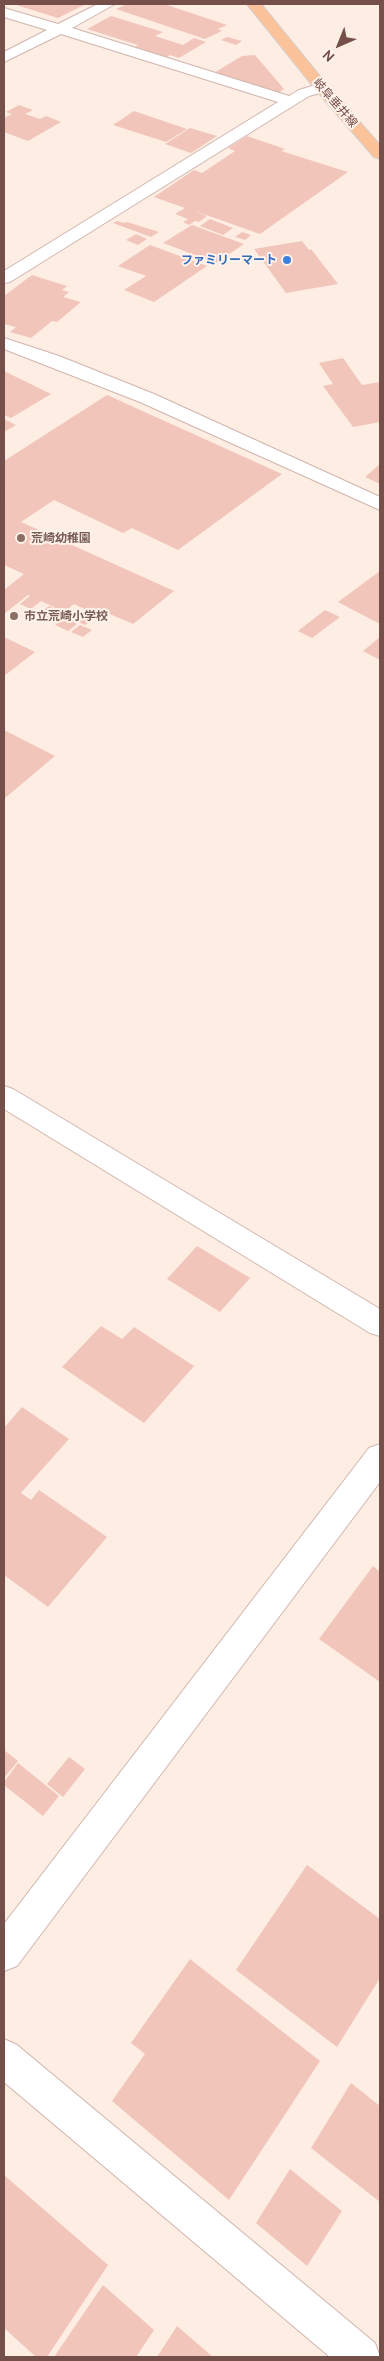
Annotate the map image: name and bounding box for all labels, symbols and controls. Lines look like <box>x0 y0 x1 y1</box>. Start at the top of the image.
north arrow <box>314 20 364 70</box>
text: N <box>319 46 338 66</box>
street label: 岐阜垂井線 <box>310 76 360 130</box>
place label: ファミリーマート <box>181 253 277 267</box>
marker: ファミリーマート <box>281 254 293 266</box>
place label: 荒崎幼稚園 <box>31 531 91 545</box>
marker: 荒崎幼稚園 <box>15 532 27 544</box>
place label: 市立荒崎小学校 <box>24 609 108 623</box>
marker: 市立荒崎小学校 <box>8 610 20 622</box>

